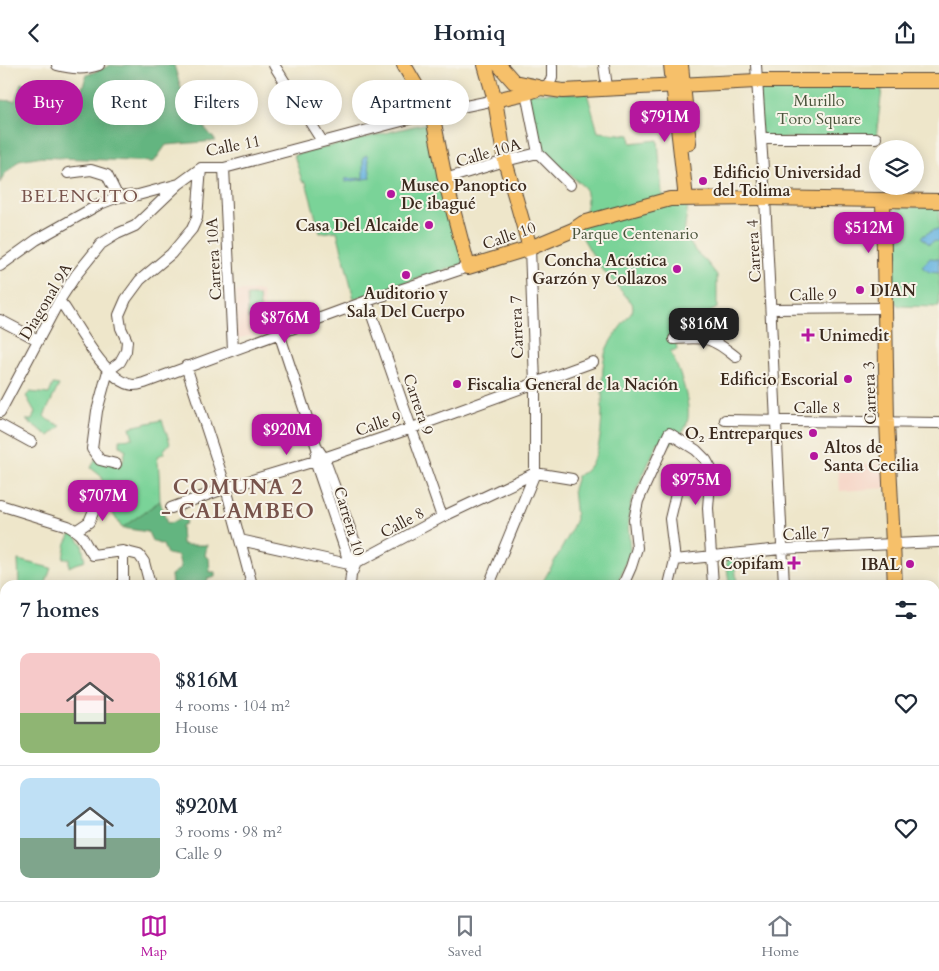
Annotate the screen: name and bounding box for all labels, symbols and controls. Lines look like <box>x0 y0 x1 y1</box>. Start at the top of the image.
text: Homiq <box>433 18 506 48</box>
icon: back <box>20 19 48 47</box>
icon: share <box>891 19 919 47</box>
chip: Buy <box>15 80 83 125</box>
chip: Rent <box>93 80 165 125</box>
chip: Filters <box>175 80 258 125</box>
chip: New <box>268 80 342 125</box>
chip: Apartment <box>352 80 469 125</box>
park label: Murillo Toro Square <box>777 90 861 130</box>
pin: $791M <box>630 101 700 143</box>
text: $791M <box>641 106 689 128</box>
street label: Calle 11 <box>204 130 262 162</box>
street label: Calle 10A <box>453 133 524 173</box>
map controls <box>869 140 924 195</box>
button: layers <box>869 140 924 195</box>
place label: Edificio Universidad del Tolima <box>713 162 861 202</box>
place label: Museo Panoptico De ibagué <box>401 175 527 215</box>
marker: Edificio Universidad del Tolima <box>697 175 709 187</box>
district label: BELENCITO <box>21 184 139 209</box>
marker: Museo Panoptico De ibagué <box>385 188 397 200</box>
pin: $512M <box>834 211 904 254</box>
place label: Casa Del Alcaide <box>295 215 419 237</box>
street label: Carrera 10A <box>201 216 227 301</box>
street label: Calle 10 <box>480 217 539 255</box>
text: $512M <box>845 217 893 239</box>
marker: Casa Del Alcaide <box>423 219 435 231</box>
street label: Carrera 4 <box>741 219 767 283</box>
park label: Parque Centenario <box>571 223 699 245</box>
place label: Concha Acústica Garzón y Collazos <box>532 250 667 290</box>
street label: Diagonal 9A <box>14 258 78 344</box>
marker: Concha Acústica Garzón y Collazos <box>671 263 683 275</box>
marker: Auditorio y Sala Del Cuerpo <box>400 269 412 281</box>
place label: DIAN <box>870 280 916 302</box>
place label: Auditorio y Sala Del Cuerpo <box>347 283 465 323</box>
street label: Calle 9 <box>789 284 837 306</box>
marker: DIAN <box>854 284 866 296</box>
street label: Carrera 7 <box>505 295 529 359</box>
pin: $876M <box>250 301 320 344</box>
text: $876M <box>261 307 309 329</box>
pin: $816M <box>669 307 739 350</box>
text: $816M <box>680 313 728 335</box>
place label: Unimedit <box>819 325 889 347</box>
marker: Unimedit <box>801 328 815 342</box>
street label: Carrera 3 <box>858 361 882 425</box>
place label: Edificio Escorial <box>720 369 838 391</box>
street label: Carrera 9 <box>397 371 439 438</box>
marker: Edificio Escorial <box>842 373 854 385</box>
place label: Fiscalia General de la Nación <box>467 374 679 396</box>
marker: Fiscalia General de la Nación <box>451 378 463 390</box>
street label: Calle 8 <box>793 397 841 419</box>
street label: Calle 9 <box>353 406 404 442</box>
pin: $920M <box>252 413 322 456</box>
text: $920M <box>263 419 311 441</box>
place label: O₂ Entreparques <box>685 423 803 445</box>
marker: O₂ Entreparques <box>807 427 819 439</box>
place label: Altos de Santa Cecilia <box>824 437 919 477</box>
marker: Altos de Santa Cecilia <box>808 450 820 462</box>
pin: $975M <box>661 463 731 506</box>
text: $975M <box>672 469 720 491</box>
district label: COMUNA 2 - CALAMBEO <box>161 473 315 526</box>
pin: $707M <box>68 479 138 522</box>
street label: Carrera 10 <box>328 484 370 559</box>
text: $707M <box>79 485 127 507</box>
street label: Calle 8 <box>377 502 428 544</box>
street label: Calle 7 <box>782 522 830 546</box>
place label: Copifam <box>720 553 784 575</box>
place label: IBAL <box>861 554 901 576</box>
marker: Copifam <box>788 557 800 569</box>
marker: IBAL <box>904 558 916 570</box>
text: 7 homes <box>20 596 99 625</box>
icon: filters <box>892 596 920 624</box>
text: $816M <box>175 666 238 695</box>
icon: home <box>60 673 120 733</box>
icon: heart <box>892 689 920 717</box>
text: 4 rooms · 104 m² <box>175 695 290 717</box>
text: House <box>175 717 218 739</box>
text: $920M <box>175 792 238 821</box>
icon: home <box>60 798 120 858</box>
icon: heart <box>892 814 920 842</box>
text: 3 rooms · 98 m² <box>175 821 282 843</box>
text: Calle 9 <box>175 843 222 865</box>
tab: Map <box>140 912 168 961</box>
tab: Saved <box>448 912 482 961</box>
tab: Home <box>762 912 799 961</box>

